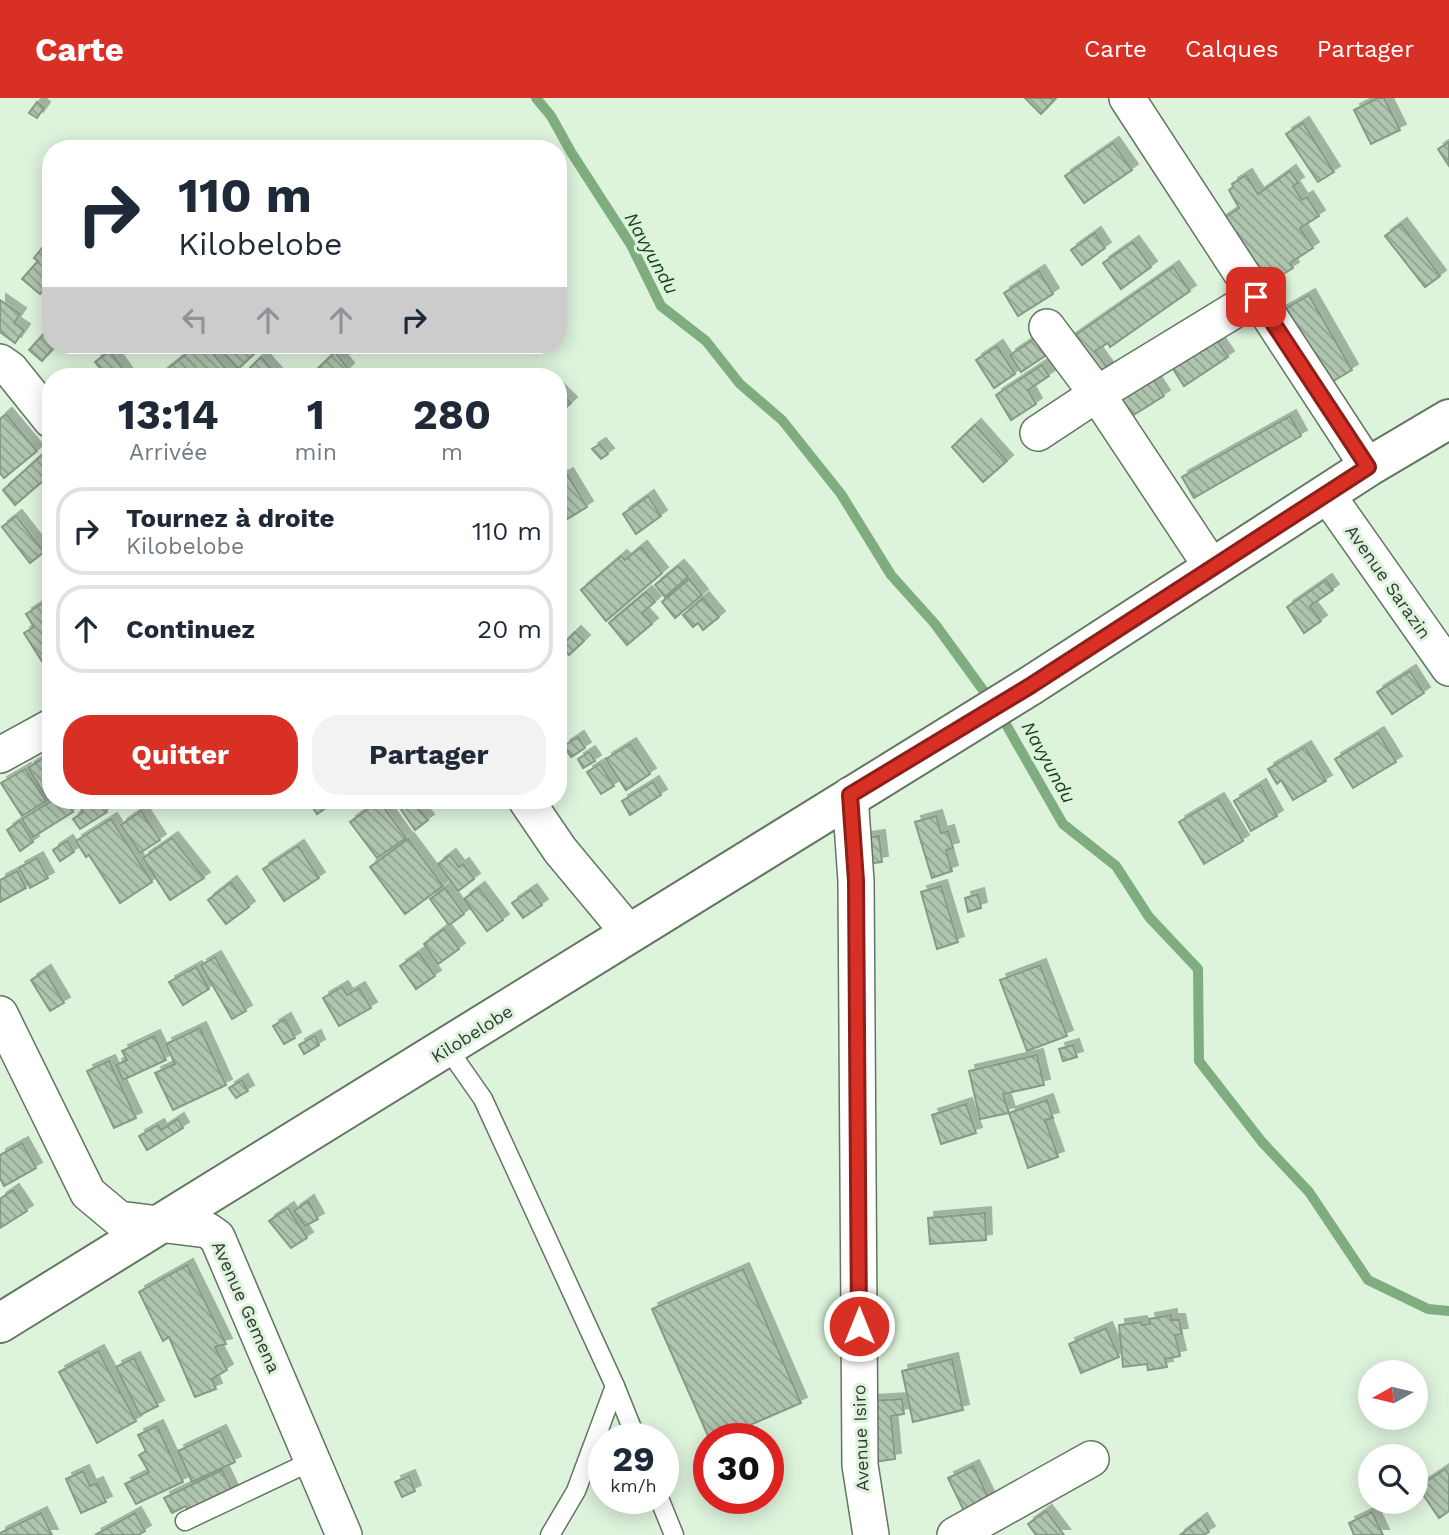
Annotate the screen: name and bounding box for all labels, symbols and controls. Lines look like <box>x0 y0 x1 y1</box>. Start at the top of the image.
text: Carte <box>35 30 124 69</box>
text: Carte <box>1084 35 1147 63</box>
text: Calques <box>1185 35 1279 63</box>
text: Partager <box>1317 35 1414 63</box>
text: 110 m <box>178 166 312 224</box>
icon: right <box>63 168 154 259</box>
water label: Navyundu <box>620 208 683 298</box>
text: Kilobelobe <box>178 225 343 263</box>
pin <box>1226 267 1286 327</box>
icon: arrive <box>1237 278 1275 316</box>
icon: left <box>176 301 214 339</box>
icon: ahead <box>249 301 287 339</box>
icon: ahead <box>322 301 360 339</box>
icon: right <box>395 301 433 339</box>
text: 13:14 <box>118 390 219 439</box>
text: 1 <box>307 390 325 439</box>
text: 280 <box>413 390 491 439</box>
text: Arrivée <box>129 439 208 466</box>
text: min <box>295 439 337 466</box>
text: m <box>441 439 463 466</box>
text: Tournez à droite <box>126 503 335 533</box>
icon: right <box>67 512 105 550</box>
text: 110 m <box>472 516 542 546</box>
street label: Avenue Sarazin <box>1341 521 1435 643</box>
text: Kilobelobe <box>126 533 244 560</box>
icon: ahead <box>67 610 105 648</box>
text: Continuez <box>126 614 255 644</box>
text: 20 m <box>477 614 542 644</box>
button: Quitter <box>63 715 298 795</box>
button: Partager <box>312 715 546 795</box>
water label: Navyundu <box>1017 717 1080 807</box>
street label: Kilobelobe <box>427 1000 517 1067</box>
street label: Avenue Gemena <box>208 1238 285 1376</box>
position arrow <box>822 1289 896 1363</box>
north arrow <box>1358 1360 1428 1430</box>
map controls <box>1358 1360 1428 1514</box>
street label: Avenue Isiro <box>848 1384 873 1492</box>
speed limit sign: 30 <box>693 1423 784 1514</box>
text: 29 <box>612 1438 655 1480</box>
button: search <box>1358 1444 1428 1514</box>
text: km/h <box>610 1475 657 1496</box>

